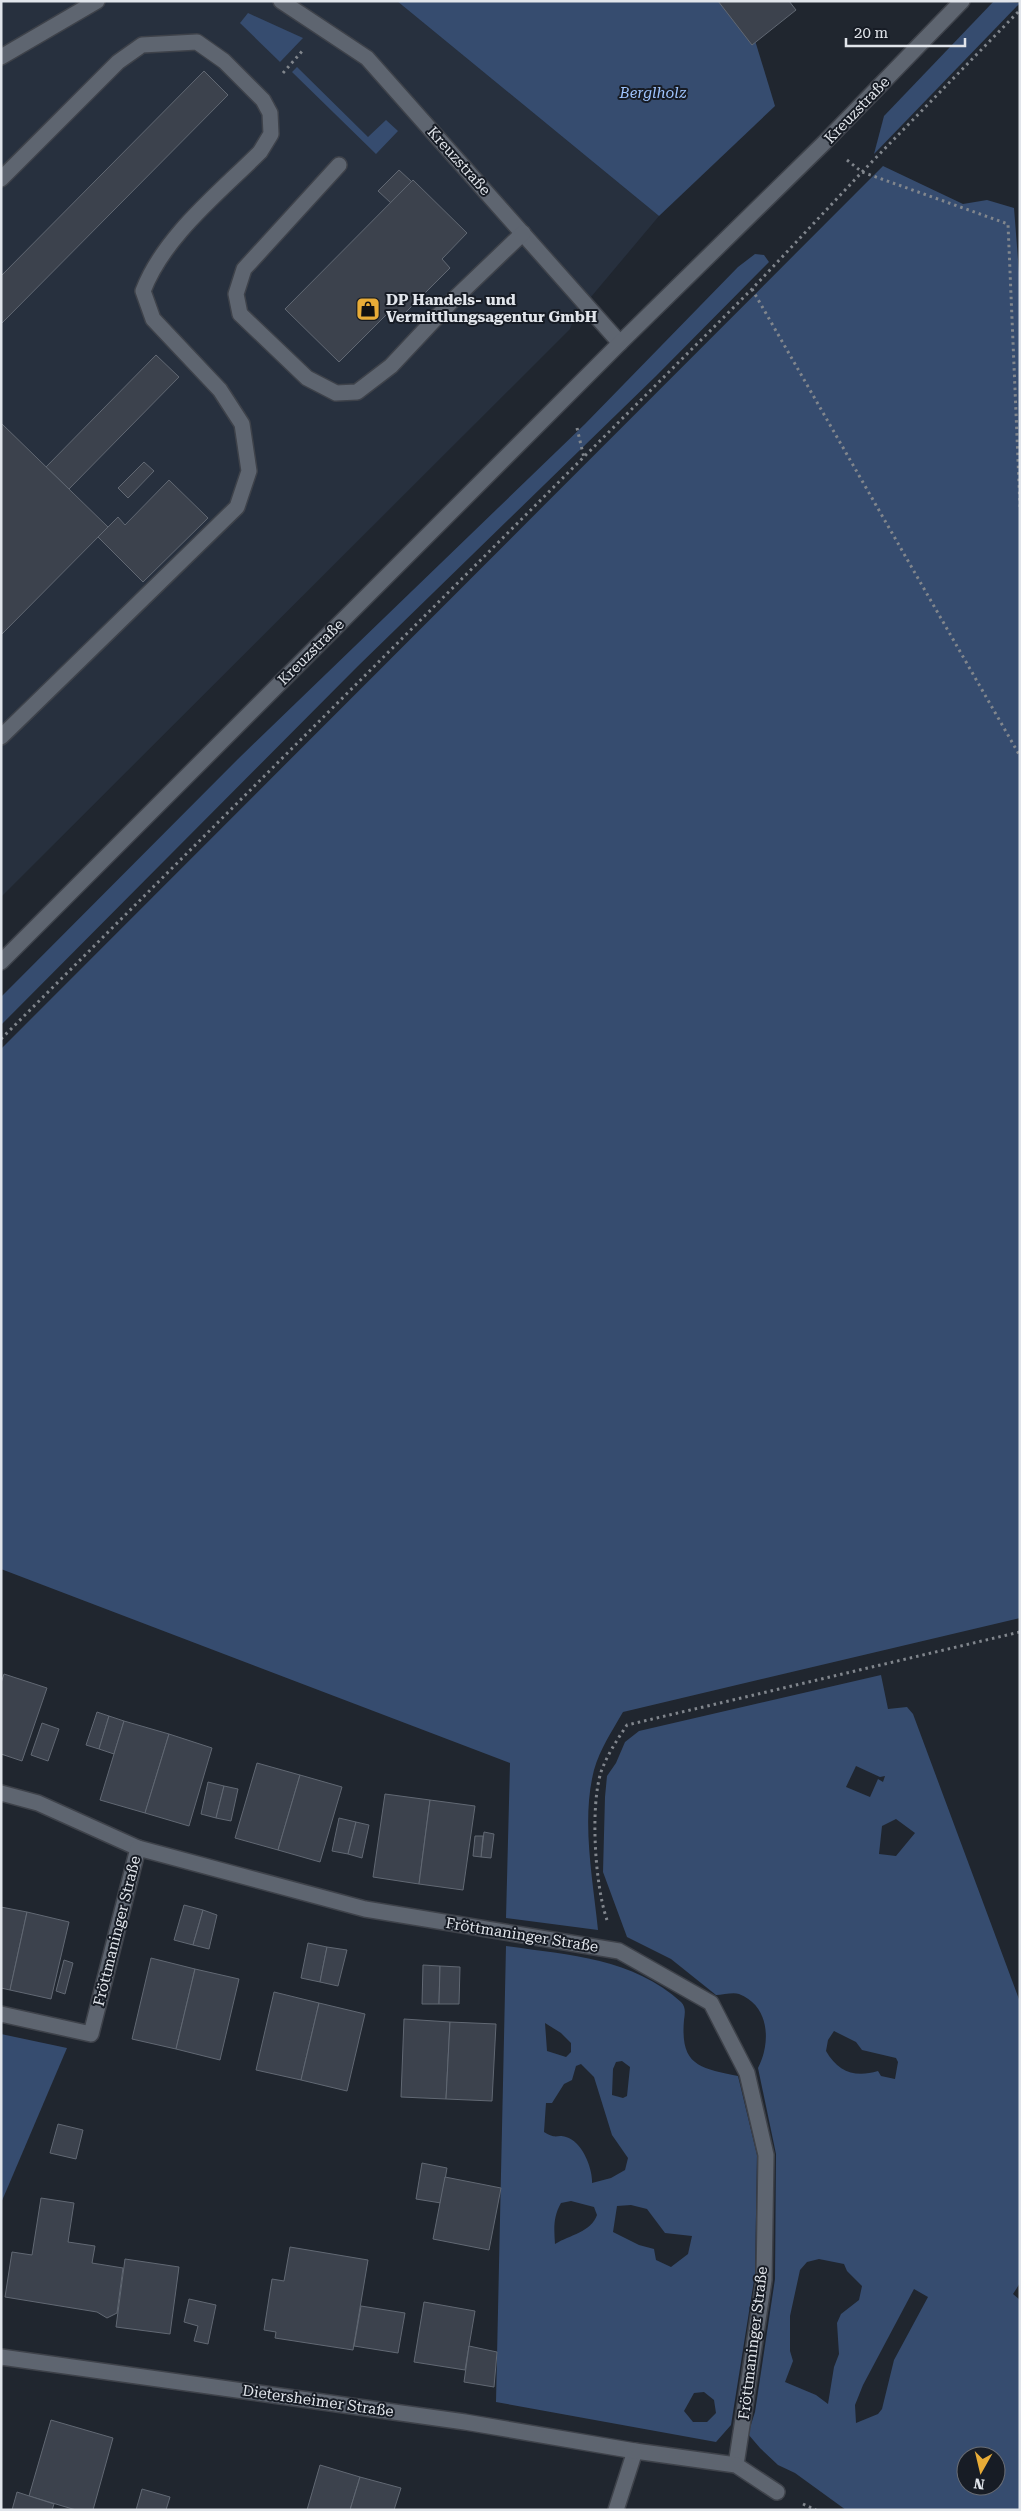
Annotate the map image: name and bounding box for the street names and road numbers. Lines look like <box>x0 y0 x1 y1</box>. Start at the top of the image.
street label: Kreuzstraße <box>821 73 893 147</box>
street label: Kreuzstraße <box>423 123 495 199</box>
street label: Kreuzstraße <box>274 615 348 689</box>
street label: Fröttmaninger Straße <box>90 1854 144 2008</box>
street label: Fröttmaninger Straße <box>444 1914 600 1956</box>
street label: Fröttmaninger Straße <box>735 2265 771 2421</box>
street label: Dietersheimer Straße <box>241 2381 395 2421</box>

